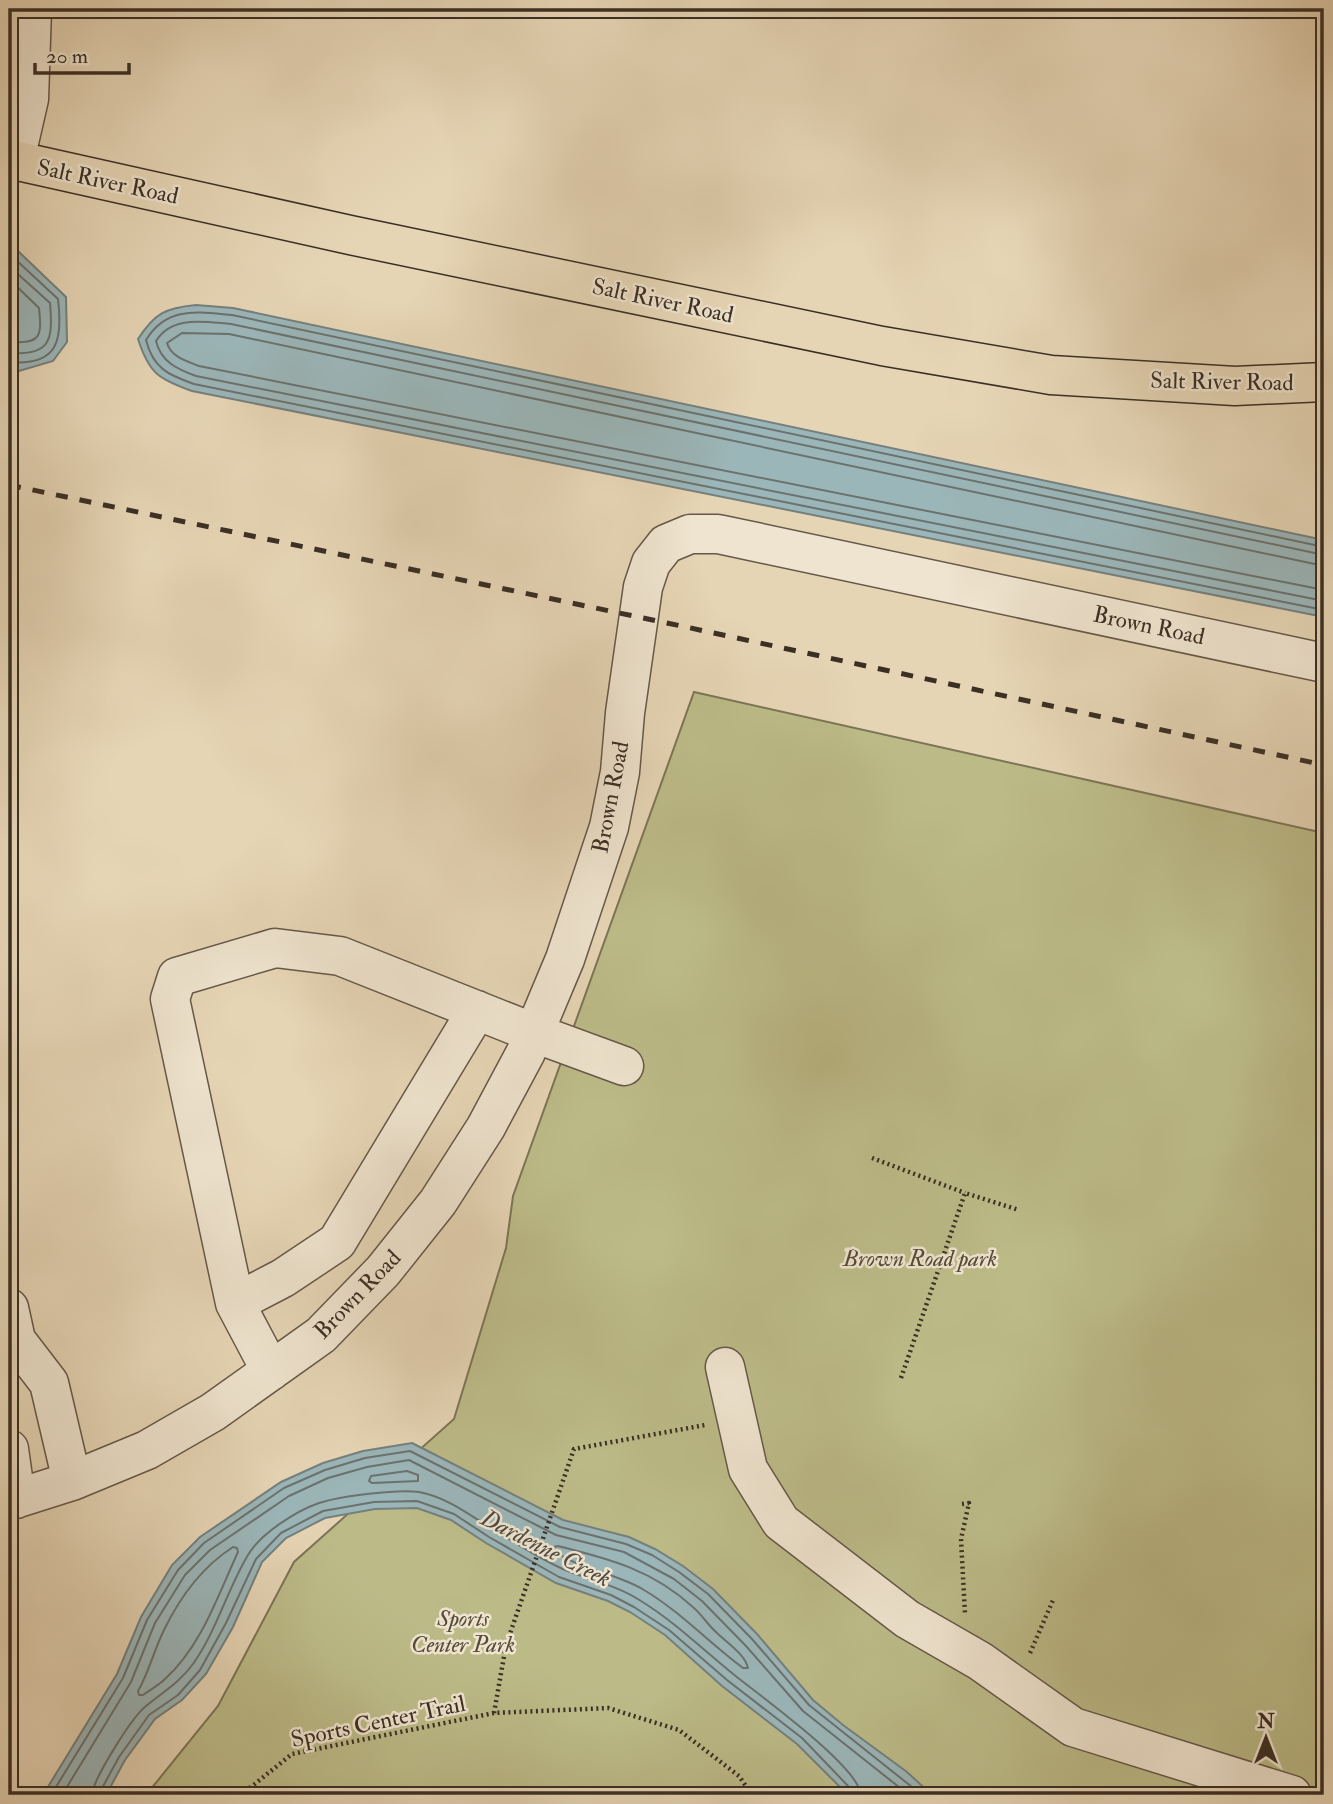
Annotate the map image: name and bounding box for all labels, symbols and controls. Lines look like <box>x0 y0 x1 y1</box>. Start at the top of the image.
scale bar <box>35 32 130 76</box>
text: 20 m <box>46 43 88 70</box>
street label: Salt River Road <box>35 152 181 211</box>
street label: Salt River Road <box>590 271 736 330</box>
street label: Salt River Road <box>1150 366 1294 397</box>
street label: Brown Road <box>1090 600 1207 651</box>
street label: Brown Road <box>585 739 636 855</box>
street label: Brown Road <box>308 1244 407 1345</box>
park label: Brown Road park <box>842 1244 997 1273</box>
water label: Dardenne Creek <box>475 1502 616 1595</box>
park label: Sports Center Park <box>411 1604 515 1659</box>
street label: Sports Center Trail <box>288 1689 468 1755</box>
north arrow <box>1232 1702 1302 1772</box>
text: N <box>1256 1710 1275 1734</box>

